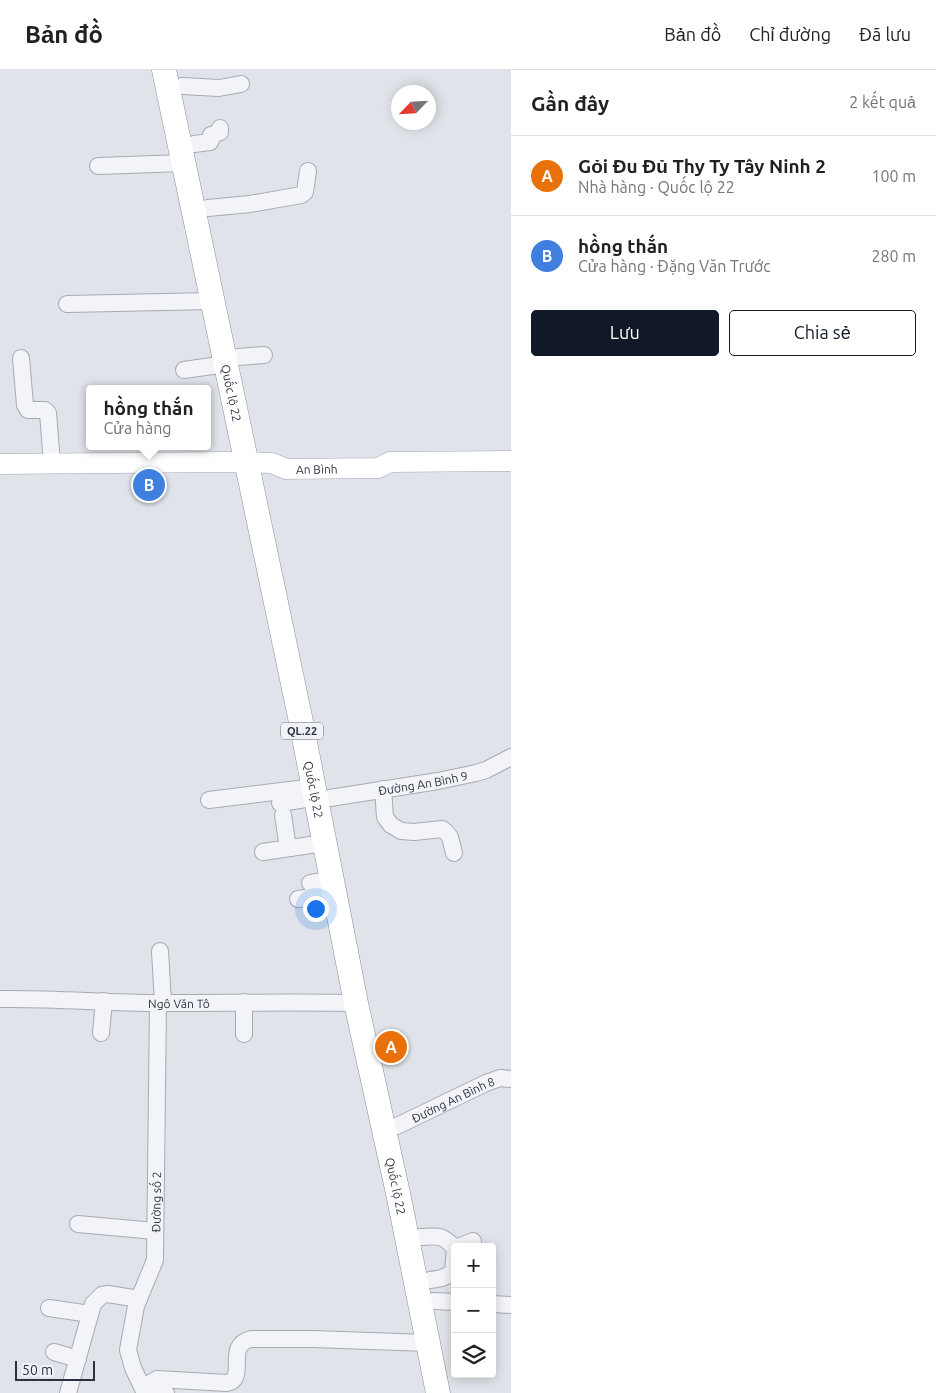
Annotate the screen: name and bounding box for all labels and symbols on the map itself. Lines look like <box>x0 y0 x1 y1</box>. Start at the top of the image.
north arrow <box>391 85 436 130</box>
street label: Quốc lộ 22 <box>220 363 244 423</box>
street label: An Bình <box>296 462 338 475</box>
pin: B <box>133 466 165 504</box>
road number: QL.22 <box>281 722 323 739</box>
street label: Quốc lộ 22 <box>302 760 326 819</box>
street label: Đường An Bình 9 <box>377 768 469 797</box>
your location <box>303 896 329 922</box>
street label: Ngô Văn Tô <box>148 996 210 1010</box>
pin: A <box>375 1028 407 1066</box>
street label: Đường An Bình 8 <box>409 1074 496 1125</box>
street label: Quốc lộ 22 <box>384 1156 409 1216</box>
street label: Đường số 2 <box>148 1171 163 1233</box>
scale bar <box>15 1358 95 1381</box>

